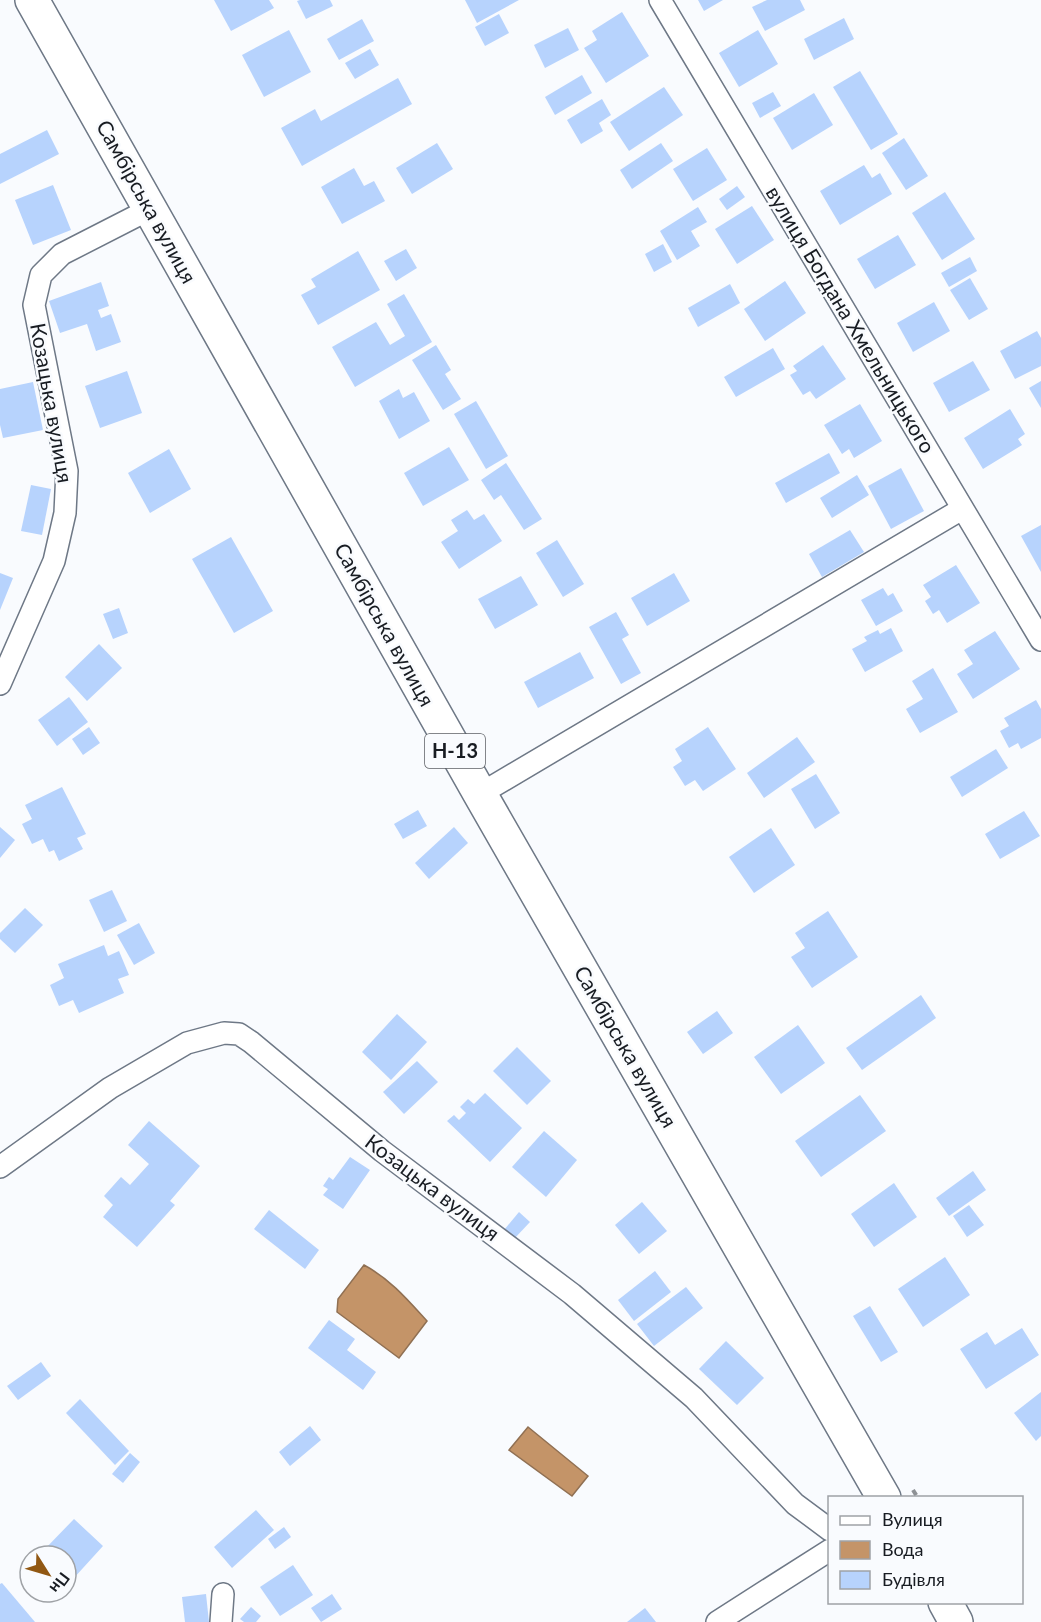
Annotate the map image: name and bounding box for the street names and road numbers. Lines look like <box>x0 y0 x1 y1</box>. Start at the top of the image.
street label: Самбірська вулиця <box>92 115 202 287</box>
street label: вулиця Богдана Хмельницького <box>762 181 941 457</box>
street label: Козацька вулиця <box>26 321 79 485</box>
street label: Самбірська вулиця <box>330 538 440 710</box>
road number: Н-13 <box>425 734 485 768</box>
street label: Самбірська вулиця <box>570 961 683 1132</box>
street label: Козацька вулиця <box>361 1128 505 1245</box>

